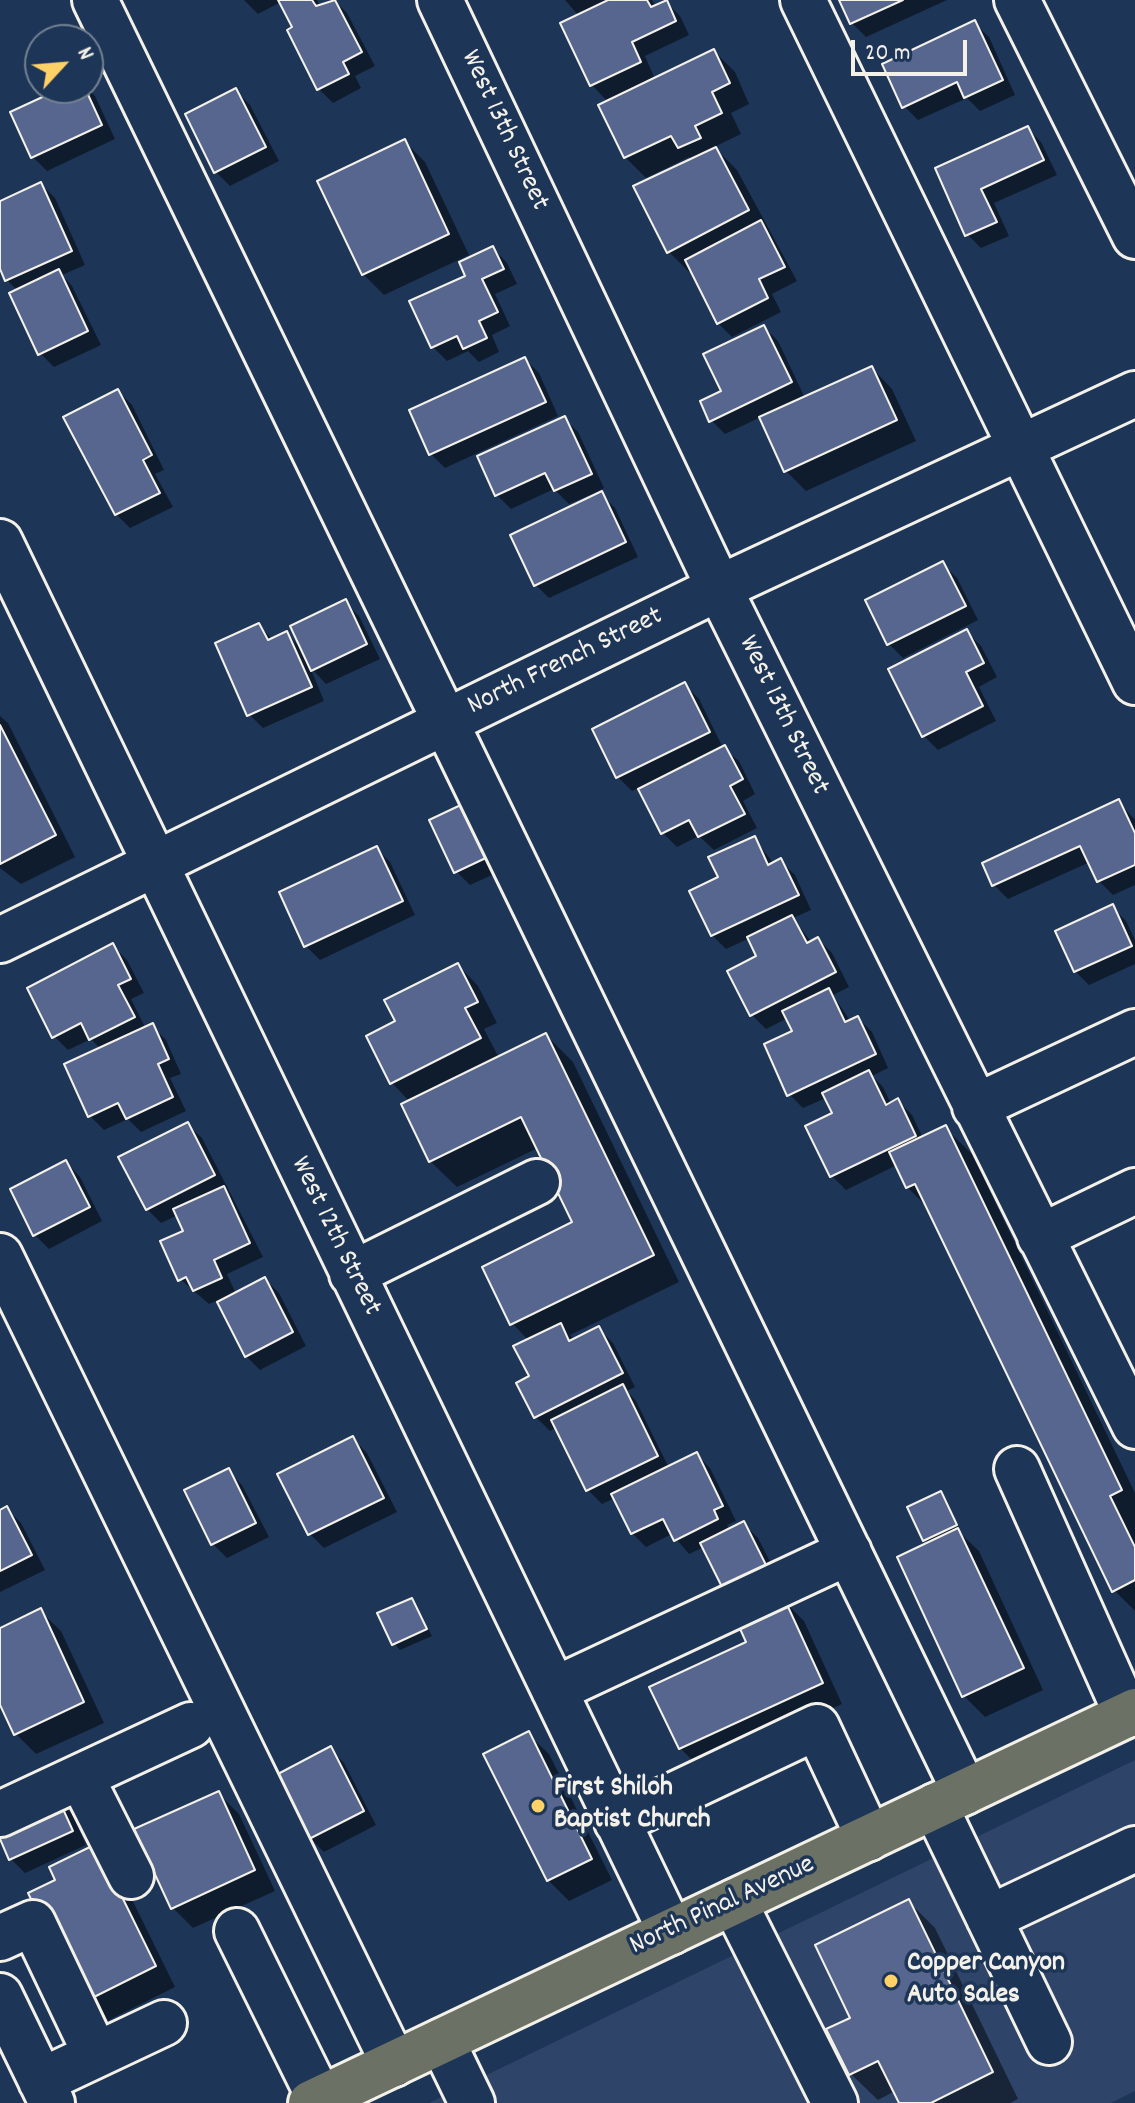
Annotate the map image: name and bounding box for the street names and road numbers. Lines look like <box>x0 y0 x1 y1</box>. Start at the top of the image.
street label: West 13th Street <box>451 45 555 217</box>
street label: North French Street <box>463 601 669 725</box>
street label: West 13th Street <box>729 631 835 801</box>
street label: West 12th Street <box>281 1152 387 1322</box>
street label: North Pinal Avenue <box>625 1850 821 1964</box>

